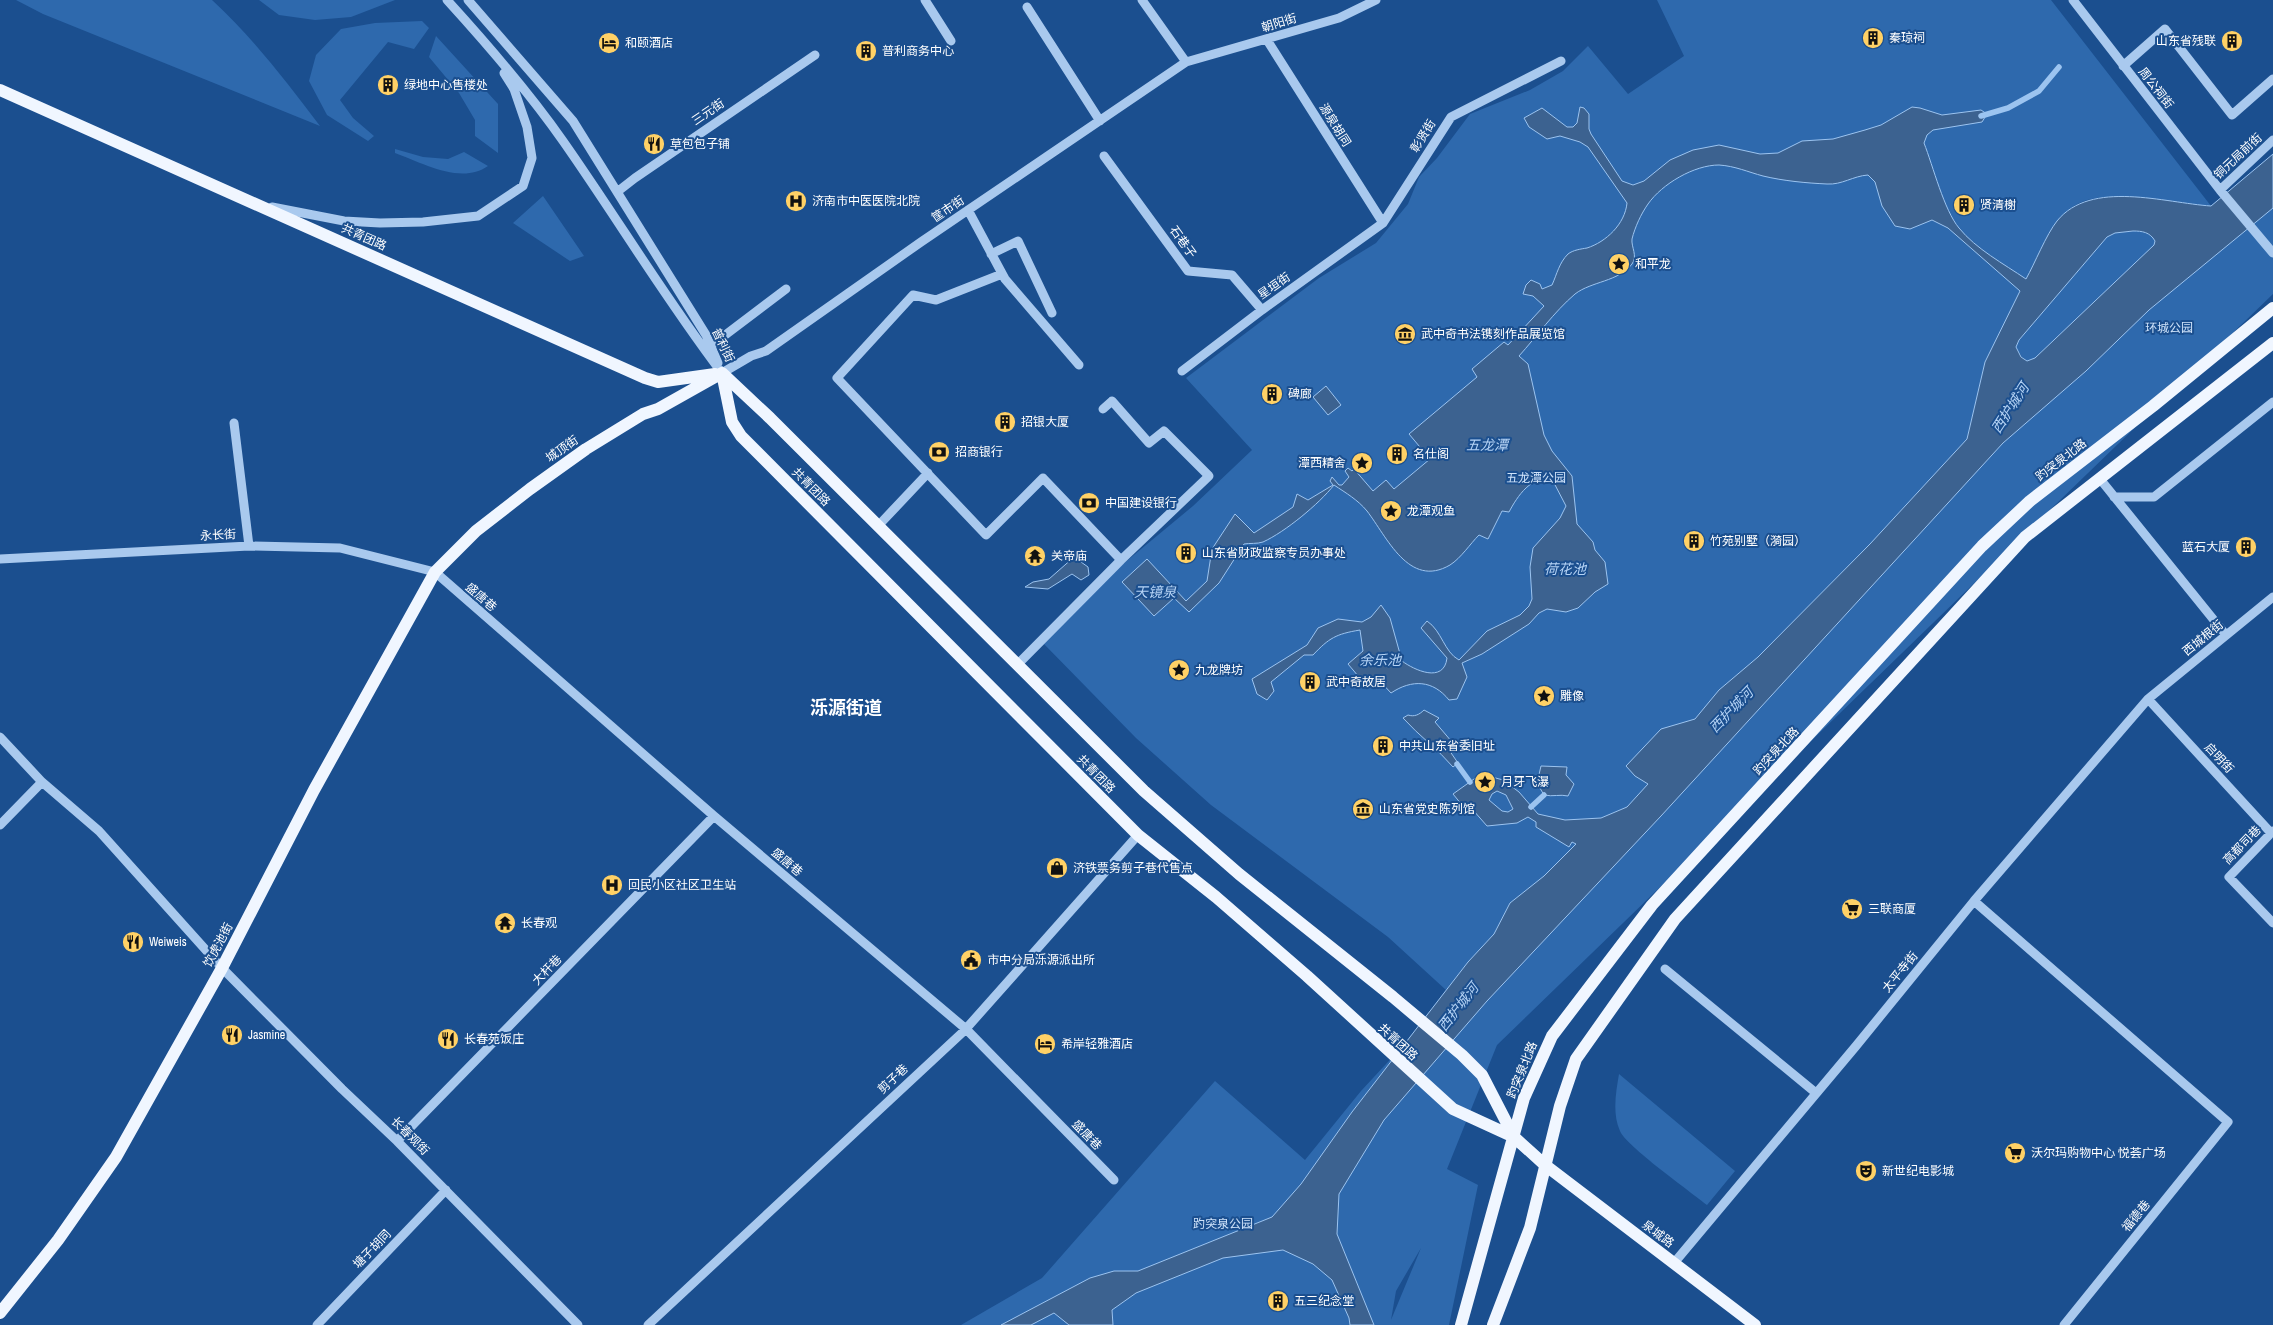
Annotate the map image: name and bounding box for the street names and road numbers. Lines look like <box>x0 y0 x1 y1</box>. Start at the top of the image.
street label: 朝阳街 <box>1259 10 1299 36</box>
street label: 周公祠街 <box>2135 64 2177 112</box>
street label: 三元街 <box>689 95 727 129</box>
street label: 源泉胡同 <box>1315 100 1355 150</box>
street label: 彰贤街 <box>1407 116 1439 156</box>
street label: 铜元局前街 <box>2211 130 2265 182</box>
street label: 筐市街 <box>929 192 967 226</box>
street label: 共青团路 <box>339 220 389 254</box>
street label: 石巷子 <box>1166 223 1200 261</box>
street label: 星垣街 <box>1255 269 1293 303</box>
street label: 普利街 <box>708 325 738 365</box>
street label: 城顶街 <box>543 432 581 466</box>
street label: 趵突泉北路 <box>2032 435 2090 485</box>
street label: 共青团路 <box>788 464 834 510</box>
street label: 永长街 <box>200 526 236 544</box>
street label: 盛唐巷 <box>462 579 500 615</box>
street label: 西城根街 <box>2179 617 2227 659</box>
street label: 趵突泉北路 <box>1750 724 1802 778</box>
street label: 启明街 <box>2201 739 2237 777</box>
street label: 共青团路 <box>1073 751 1119 797</box>
street label: 高都司巷 <box>2220 822 2264 868</box>
street label: 盛唐巷 <box>768 844 806 880</box>
street label: 饮虎池街 <box>200 920 236 970</box>
street label: 太平寺街 <box>1879 948 1921 996</box>
street label: 大杆巷 <box>529 951 565 989</box>
street label: 共青团路 <box>1375 1020 1421 1064</box>
street label: 趵突泉北路 <box>1503 1039 1541 1101</box>
street label: 剪子巷 <box>874 1061 912 1097</box>
street label: 长春观街 <box>387 1113 433 1159</box>
street label: 盛唐巷 <box>1069 1116 1105 1154</box>
street label: 福德巷 <box>2118 1197 2154 1235</box>
street label: 泉城路 <box>1639 1217 1677 1251</box>
street label: 塘子胡同 <box>350 1226 394 1272</box>

